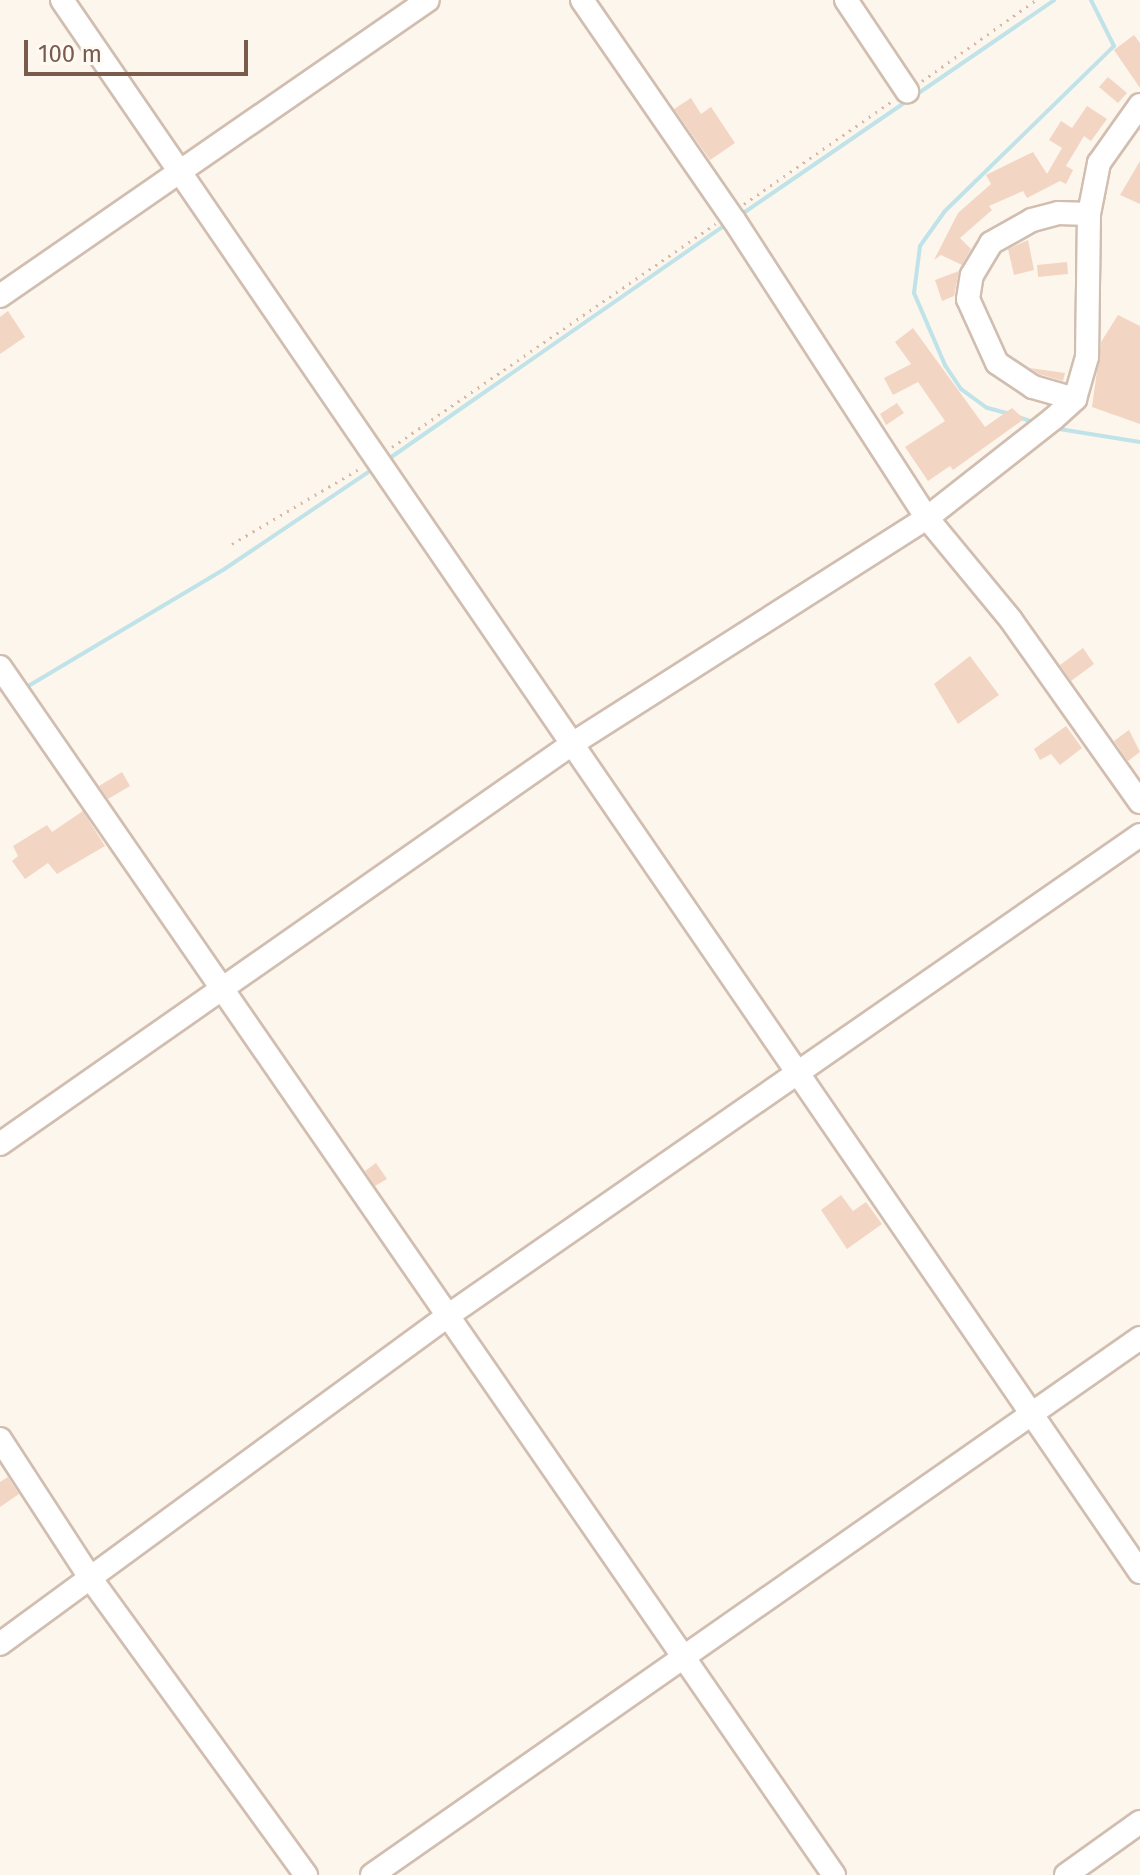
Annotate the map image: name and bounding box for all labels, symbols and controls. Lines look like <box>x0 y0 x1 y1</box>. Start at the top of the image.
scale bar <box>28 24 252 74</box>
text: 100 m <box>38 40 102 68</box>

